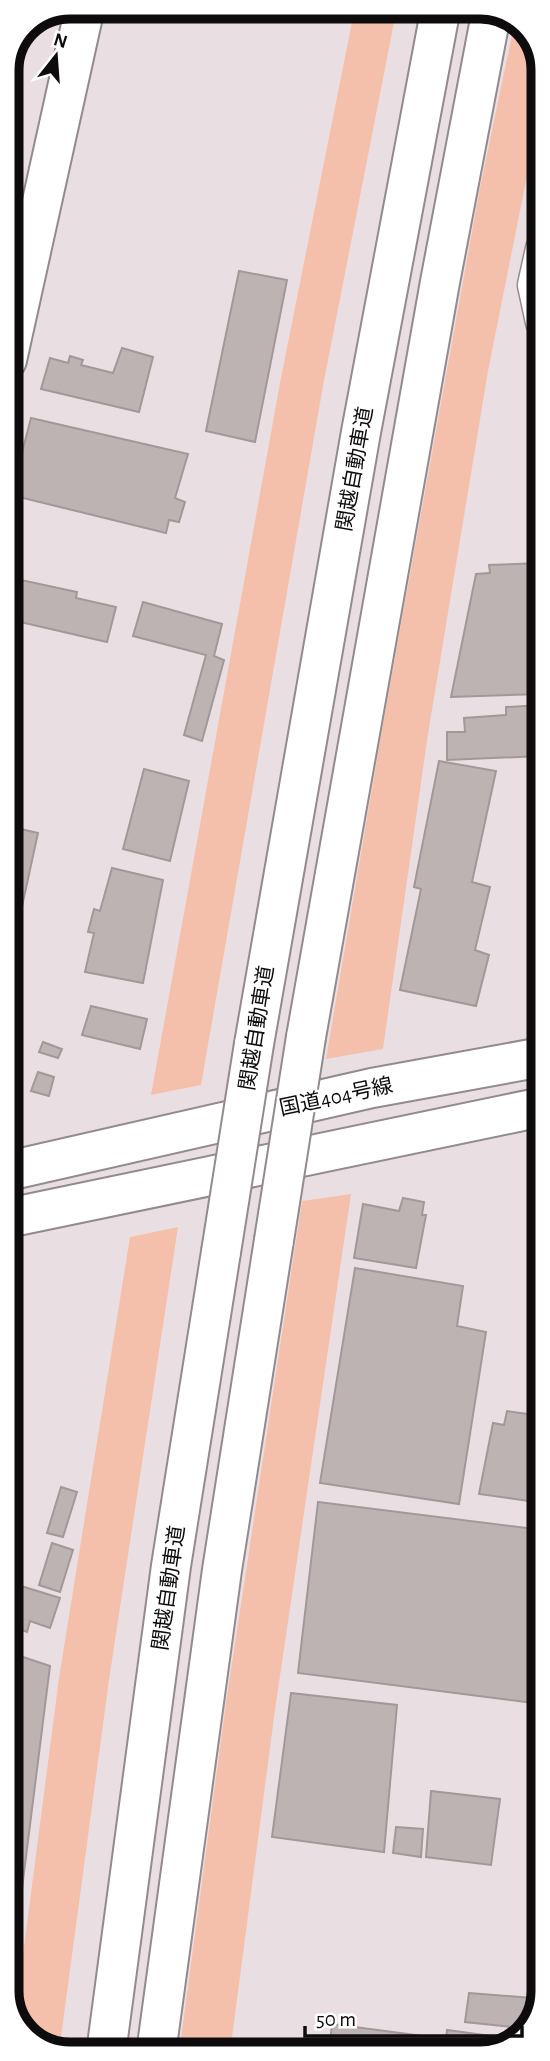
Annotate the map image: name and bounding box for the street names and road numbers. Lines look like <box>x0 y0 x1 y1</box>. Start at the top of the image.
street label: 関越自動車道 <box>333 405 376 533</box>
street label: 関越自動車道 <box>236 964 277 1092</box>
street label: 国道404号線 <box>277 1074 395 1119</box>
street label: 関越自動車道 <box>149 1524 188 1652</box>

